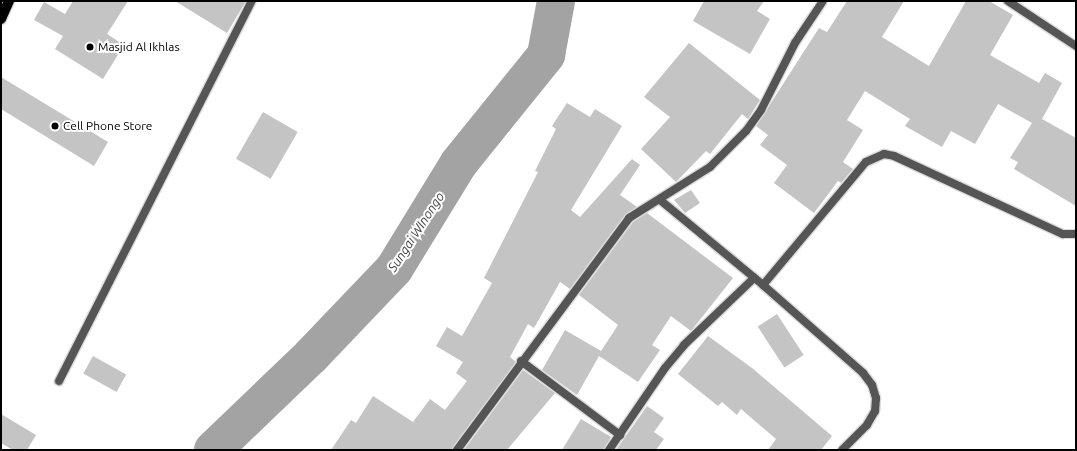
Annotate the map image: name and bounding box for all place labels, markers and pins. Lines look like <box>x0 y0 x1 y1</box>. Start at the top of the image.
place label: Masjid Al Ikhlas <box>98 40 180 54</box>
marker: Masjid Al Ikhlas <box>85 42 95 52</box>
place label: Cell Phone Store <box>63 119 152 133</box>
marker: Cell Phone Store <box>50 121 60 131</box>

